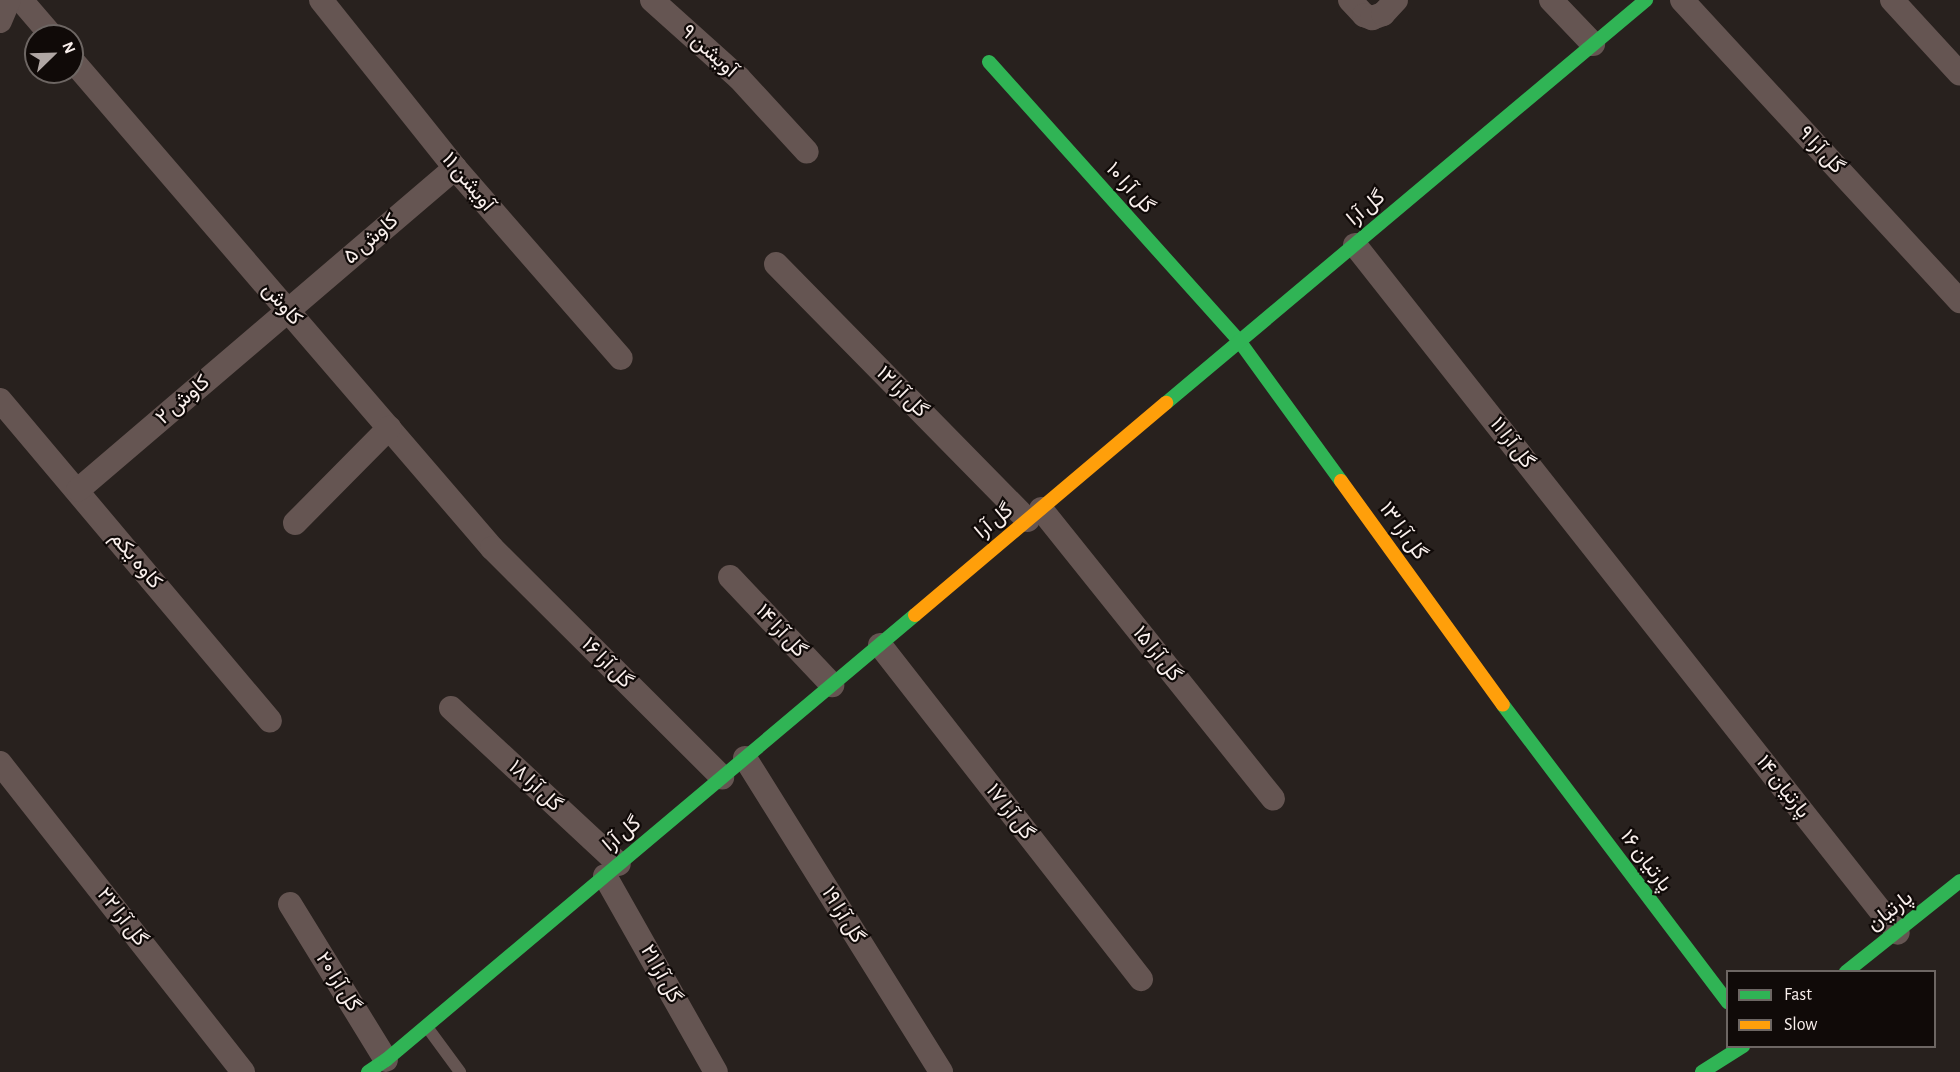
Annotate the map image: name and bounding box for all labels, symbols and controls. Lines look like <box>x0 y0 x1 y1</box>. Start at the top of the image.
street label: ۹ آویشن <box>676 19 742 83</box>
north arrow <box>24 24 84 84</box>
text: N <box>59 40 78 56</box>
street label: ۹ گل آرا <box>1793 121 1849 179</box>
street label: آویشن ۱۱ <box>436 147 500 217</box>
street label: ۱۰ گل آرا <box>1100 157 1160 219</box>
street label: گل آرا <box>1342 185 1390 231</box>
street label: ۵ کاوش <box>338 208 404 270</box>
street label: کاوش <box>256 277 308 331</box>
street label: ۱۲ گل آرا <box>871 361 933 423</box>
street label: ۲ کاوش <box>151 370 215 430</box>
street label: ۱۱ گل آرا <box>1484 412 1540 474</box>
street label: ۱۳ گل آرا <box>1373 497 1433 565</box>
street label: گل آرا <box>970 498 1018 544</box>
street label: کاوه یکم <box>105 526 167 594</box>
street label: ۱۴ گل آرا <box>750 599 812 663</box>
street label: ۱۵ گل آرا <box>1127 621 1187 687</box>
street label: ۱۶ گل آرا <box>576 632 638 694</box>
street label: پارتیان ۱۴ <box>1751 750 1815 824</box>
street label: ۱۸ گل آرا <box>503 755 567 817</box>
street label: ۱۷ گل آرا <box>980 779 1040 845</box>
street label: گل آرا <box>598 811 646 857</box>
street label: پارتیان ۱۶ <box>1614 825 1678 897</box>
street label: ۱۹ گل آرا <box>816 882 870 948</box>
street label: ۲۲ گل آرا <box>91 883 153 951</box>
street label: پارتیان <box>1862 885 1918 937</box>
street label: ۲۱ گل آرا <box>635 940 687 1008</box>
street label: ۲۰ گل آرا <box>310 947 366 1017</box>
legend <box>1726 970 1936 1048</box>
text: Fast <box>1784 986 1812 1004</box>
text: Slow <box>1784 1016 1817 1034</box>

